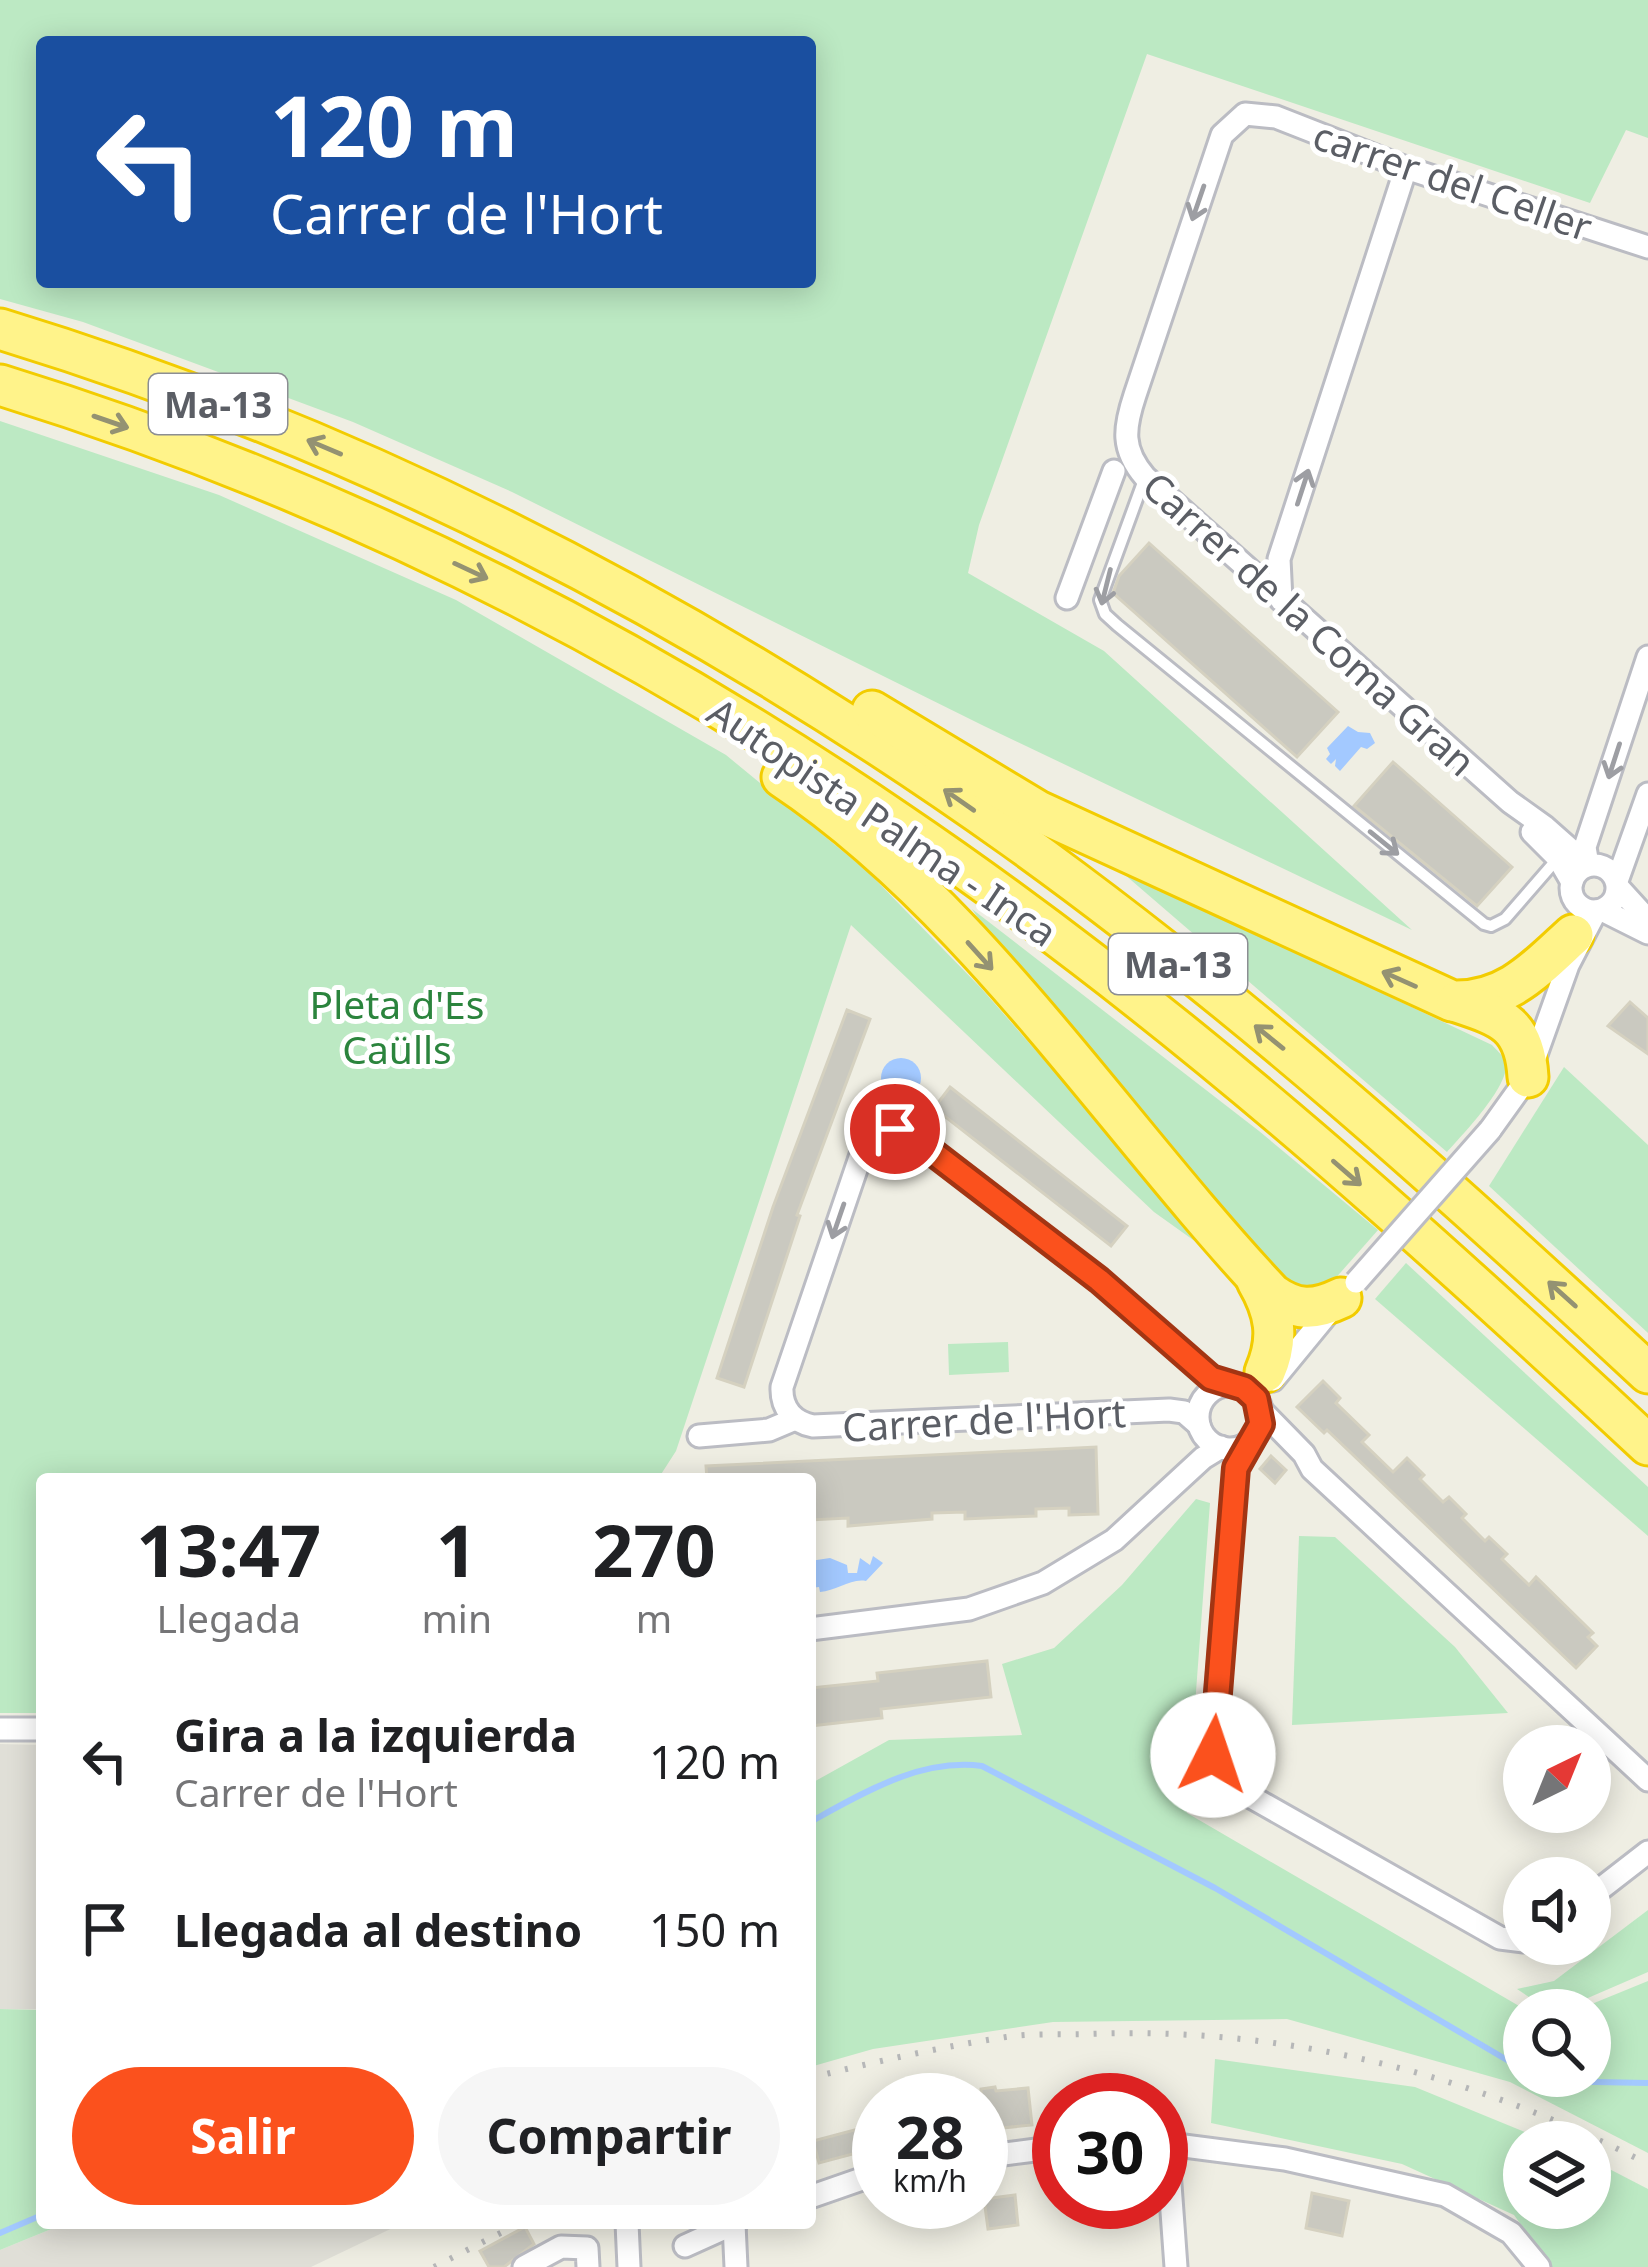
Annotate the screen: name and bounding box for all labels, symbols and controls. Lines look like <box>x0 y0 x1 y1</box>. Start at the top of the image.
text: 120 m <box>270 67 518 182</box>
icon: left <box>72 84 228 240</box>
street label: carrer del Celler <box>1307 108 1599 252</box>
text: Carrer de l'Hort <box>270 176 663 250</box>
one-way arrow <box>1186 183 1208 221</box>
road number: Ma-13 <box>149 374 287 434</box>
one-way arrow <box>92 413 129 434</box>
one-way arrow <box>306 435 343 456</box>
street label: Carrer de la Coma Gran <box>1132 459 1488 787</box>
one-way arrow <box>1294 469 1316 507</box>
one-way arrow <box>452 561 488 583</box>
one-way arrow <box>1094 567 1116 605</box>
street label: Autopista Palma - Inca <box>698 684 1068 958</box>
one-way arrow <box>1602 742 1623 779</box>
one-way arrow <box>943 788 976 813</box>
one-way arrow <box>1367 830 1399 856</box>
road number: Ma-13 <box>1109 934 1247 994</box>
one-way arrow <box>966 940 993 970</box>
one-way arrow <box>1382 967 1418 989</box>
park label: Pleta d'Es Caülls <box>310 977 484 1075</box>
one-way arrow <box>1254 1024 1285 1051</box>
pin <box>844 1078 946 1180</box>
icon: arrive <box>862 1096 928 1162</box>
one-way arrow <box>1331 1159 1362 1186</box>
one-way arrow <box>826 1202 847 1239</box>
one-way arrow <box>1548 1281 1578 1308</box>
street label: Carrer de l'Hort <box>841 1385 1127 1453</box>
text: 13:47 <box>136 1500 321 1598</box>
text: 1 <box>436 1500 477 1598</box>
text: 270 <box>592 1500 716 1598</box>
text: Llegada <box>157 1591 301 1644</box>
text: min <box>421 1591 492 1644</box>
text: m <box>636 1591 672 1644</box>
position arrow <box>1150 1692 1276 1818</box>
text: Gira a la izquierda <box>174 1704 577 1765</box>
north arrow <box>1503 1725 1611 1833</box>
map controls <box>1503 1725 1611 2229</box>
icon: left <box>72 1728 138 1794</box>
text: 120 m <box>649 1731 780 1792</box>
text: Carrer de l'Hort <box>174 1765 458 1818</box>
button: sound <box>1503 1857 1611 1965</box>
icon: arrive <box>72 1896 138 1962</box>
text: Llegada al destino <box>174 1899 582 1960</box>
text: 150 m <box>649 1899 780 1960</box>
button: search <box>1503 1989 1611 2097</box>
button: Salir <box>72 2067 414 2205</box>
button: Compartir <box>438 2067 780 2205</box>
speed limit sign: 30 <box>1032 2073 1188 2229</box>
text: 28 <box>896 2095 964 2177</box>
button: layers <box>1503 2121 1611 2229</box>
text: km/h <box>893 2160 967 2201</box>

